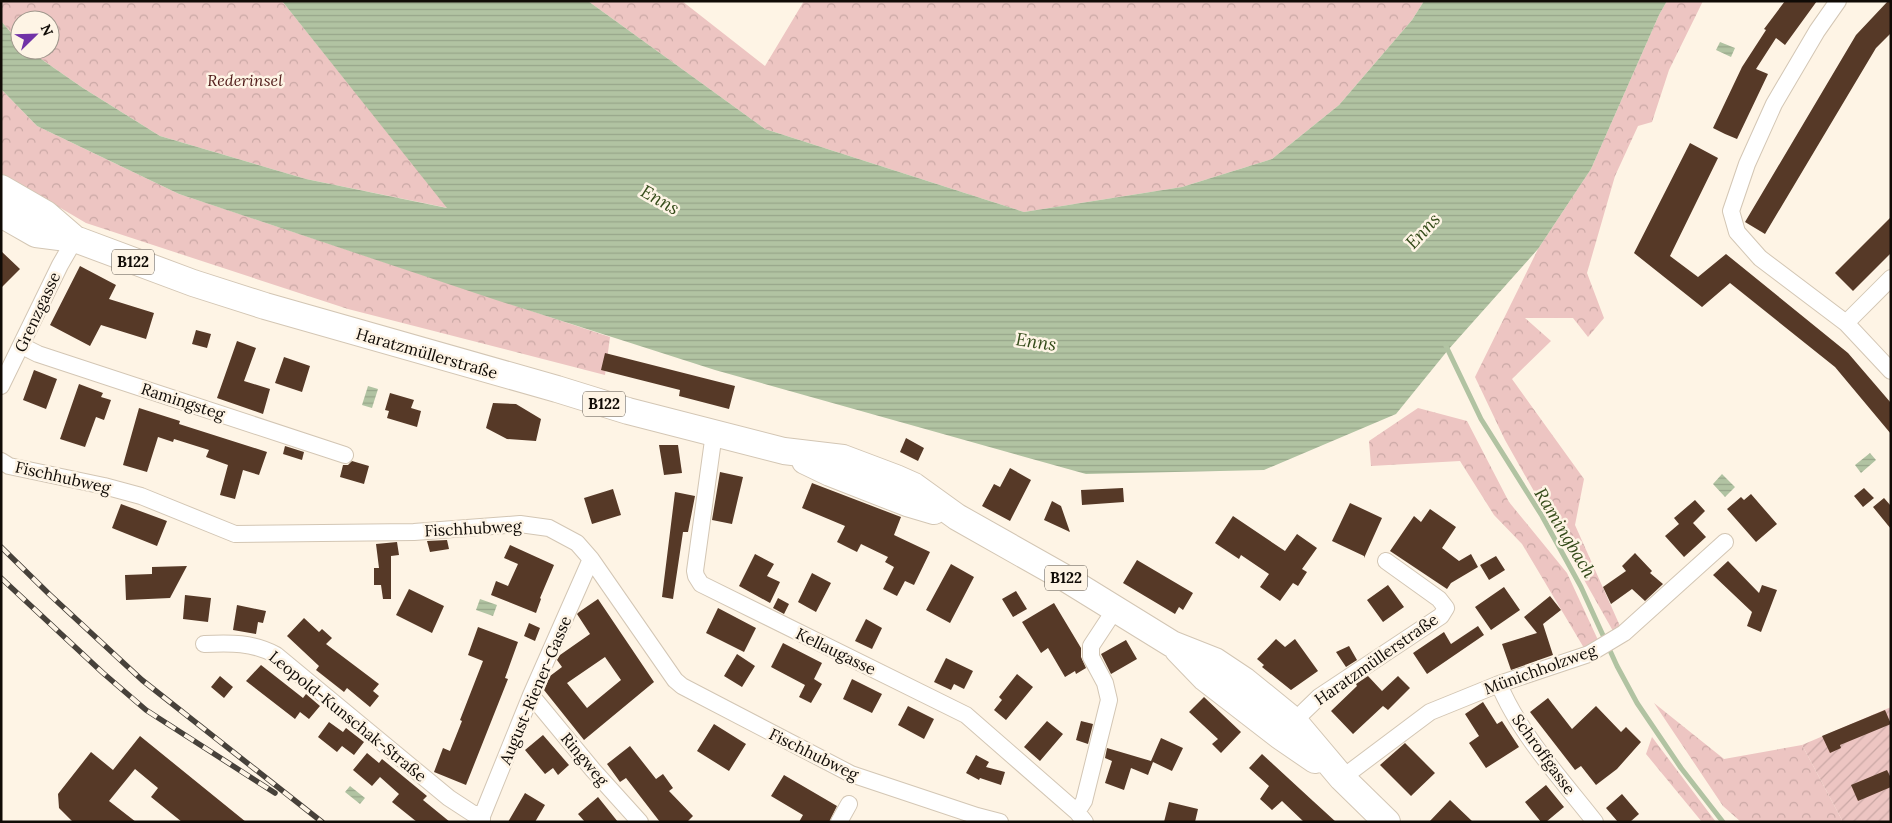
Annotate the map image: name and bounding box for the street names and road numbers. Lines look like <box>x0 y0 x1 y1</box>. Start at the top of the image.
road number: B122 <box>112 250 154 274</box>
street label: Grenzgasse <box>10 268 64 355</box>
street label: Haratzmüllerstraße <box>354 323 500 383</box>
street label: Ramingsteg <box>139 378 228 424</box>
road number: B122 <box>583 392 625 416</box>
street label: Fischhubweg <box>13 456 114 498</box>
street label: Fischhubweg <box>424 515 523 541</box>
road number: B122 <box>1045 566 1087 590</box>
street label: Haratzmüllerstraße <box>1310 609 1442 709</box>
street label: August-Riener-Gasse <box>494 612 575 768</box>
street label: Kellaugasse <box>793 623 879 679</box>
street label: Münichholzweg <box>1481 639 1600 699</box>
street label: Leopold-Kunschak-Straße <box>265 646 431 786</box>
street label: Schroffgasse <box>1508 710 1580 798</box>
street label: Fischhubweg <box>766 724 863 785</box>
street label: Ringweg <box>557 728 614 791</box>

